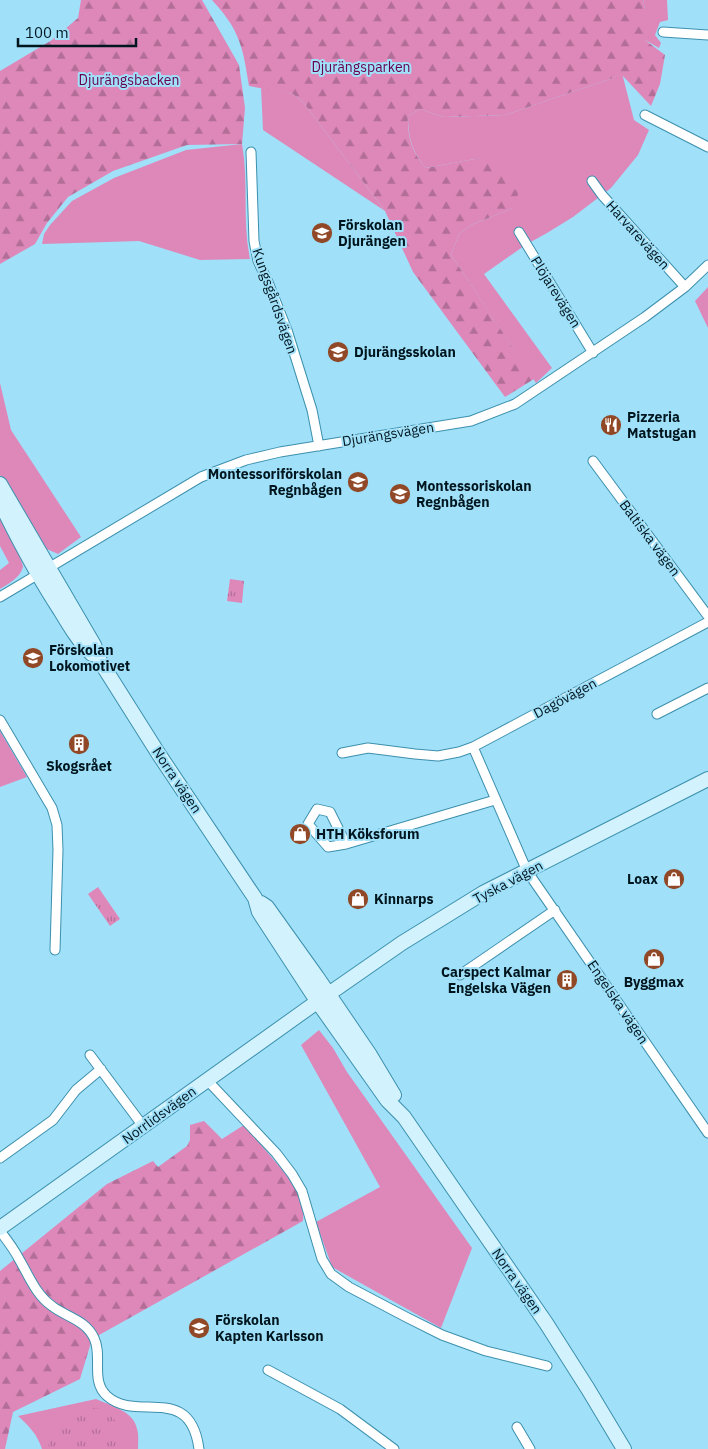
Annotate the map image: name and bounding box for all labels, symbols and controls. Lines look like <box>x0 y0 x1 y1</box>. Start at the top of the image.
scale bar <box>18 15 135 47</box>
text: 100 m <box>25 23 69 42</box>
park label: Djurängsparken <box>311 58 411 76</box>
park label: Djurängsbacken <box>79 71 179 89</box>
street label: Harvarevägen <box>602 197 674 273</box>
place label: Förskolan Djurängen <box>338 216 406 250</box>
school or university icon: Förskolan Djurängen <box>310 221 334 245</box>
street label: Kungsgårdsvägen <box>248 246 302 356</box>
street label: Plöjarevägen <box>527 253 585 331</box>
school or university icon: Djurängsskolan <box>326 340 350 364</box>
place label: Djurängsskolan <box>354 343 456 361</box>
place label: Pizzeria Matstugan <box>627 408 696 442</box>
restaurant icon: Pizzeria Matstugan <box>599 413 623 437</box>
street label: Djurängsvägen <box>341 418 435 450</box>
place label: Montessoriförskolan Regnbågen <box>208 465 342 499</box>
school or university icon: Montessoriförskolan Regnbågen <box>346 470 370 494</box>
place label: Montessoriskolan Regnbågen <box>416 477 532 511</box>
school or university icon: Montessoriskolan Regnbågen <box>388 482 412 506</box>
street label: Baltiska vägen <box>615 496 685 580</box>
place label: Förskolan Lokomotivet <box>49 641 130 675</box>
school or university icon: Förskolan Lokomotivet <box>21 646 45 670</box>
street label: Dagövägen <box>530 674 600 722</box>
building icon: Skogsrået <box>67 732 91 756</box>
street label: Norra vägen <box>148 743 206 817</box>
place label: Skogsrået <box>46 757 112 775</box>
shop icon: HTH Köksforum <box>288 822 312 846</box>
place label: HTH Köksforum <box>316 825 419 843</box>
street label: Tyska vägen <box>470 856 546 908</box>
shop icon: Loax <box>662 867 686 891</box>
place label: Loax <box>627 870 658 888</box>
shop icon: Kinnarps <box>346 887 370 911</box>
place label: Kinnarps <box>374 890 434 908</box>
shop icon: Byggmax <box>642 947 666 971</box>
street label: Engelska vägen <box>583 957 653 1047</box>
place label: Carspect Kalmar Engelska Vägen <box>441 963 551 997</box>
building icon: Carspect Kalmar Engelska Vägen <box>555 968 579 992</box>
place label: Byggmax <box>624 973 684 991</box>
street label: Norrlidsvägen <box>118 1082 200 1148</box>
street label: Norra vägen <box>488 1245 546 1317</box>
place label: Förskolan Kapten Karlsson <box>215 1311 324 1345</box>
school or university icon: Förskolan Kapten Karlsson <box>187 1316 211 1340</box>

